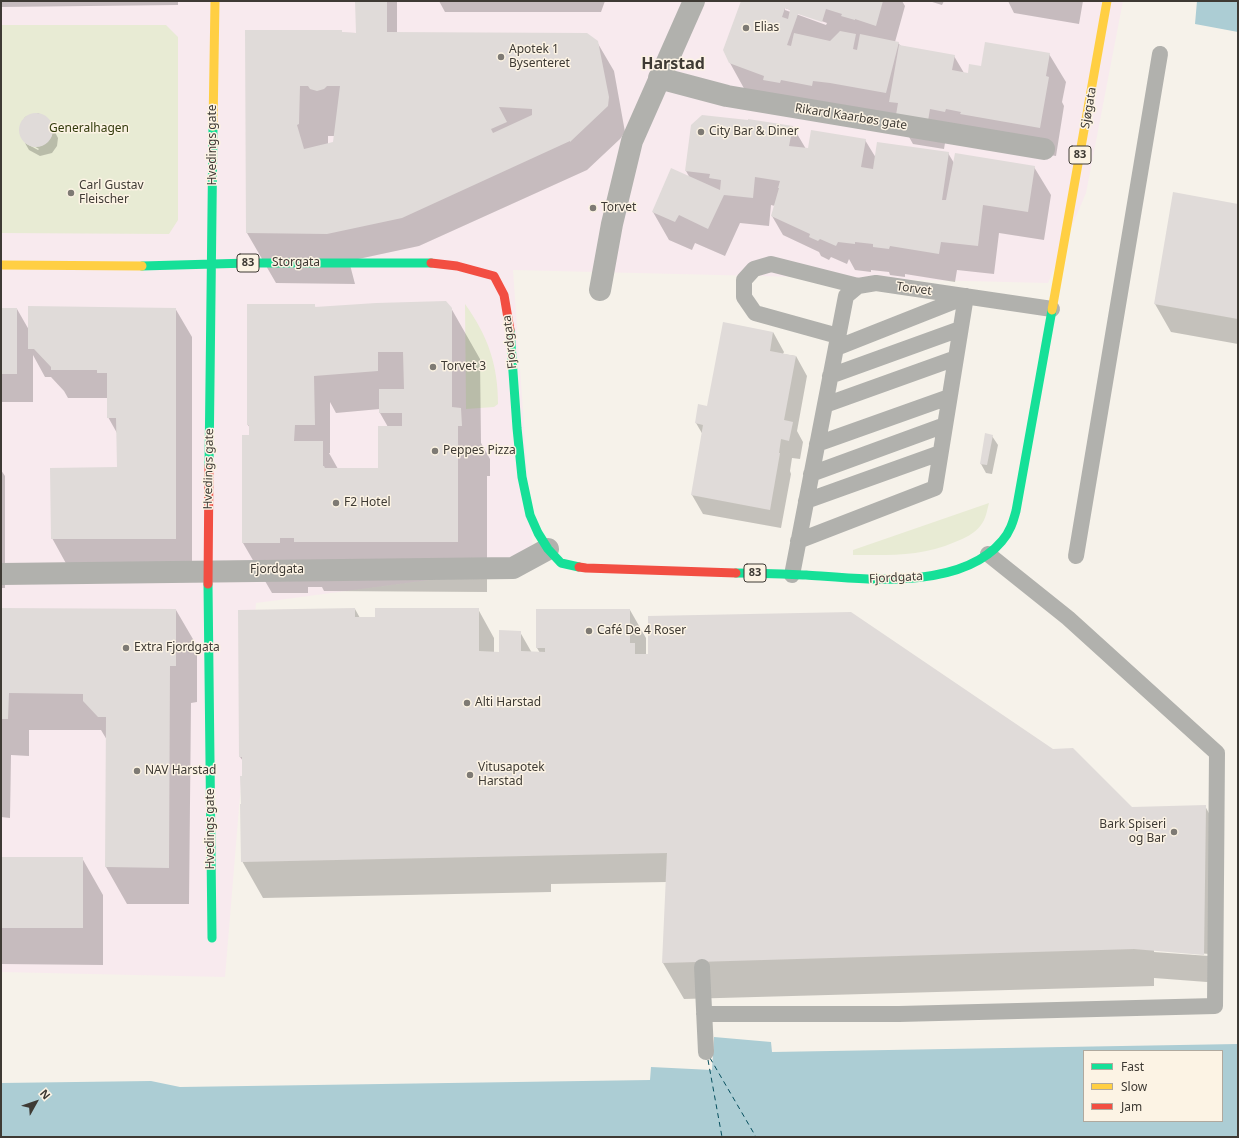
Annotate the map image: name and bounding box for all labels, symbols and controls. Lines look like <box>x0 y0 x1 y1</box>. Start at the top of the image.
place label: Elias <box>754 21 779 35</box>
marker: Elias <box>741 23 751 33</box>
place label: Apotek 1 Bysenteret <box>509 43 570 71</box>
marker: Apotek 1 Bysenteret <box>496 52 506 62</box>
district label: Harstad <box>641 54 705 74</box>
street label: Sjøgata <box>1078 86 1100 130</box>
street label: Rikard Kaarbøs gate <box>794 101 908 133</box>
street label: Hvedings gate <box>206 104 220 186</box>
park label: Generalhagen <box>49 122 129 136</box>
place label: City Bar & Diner <box>709 125 799 139</box>
marker: City Bar & Diner <box>696 127 706 137</box>
road number: 83 <box>1069 146 1091 164</box>
place label: Carl Gustav Fleischer <box>79 179 144 207</box>
marker: Carl Gustav Fleischer <box>66 188 76 198</box>
place label: Torvet <box>601 201 636 215</box>
marker: Torvet <box>588 203 598 213</box>
road number: 83 <box>237 254 259 272</box>
street label: Storgata <box>272 256 320 270</box>
street label: Torvet <box>896 279 932 299</box>
street label: Fjordgata <box>500 314 520 370</box>
place label: Torvet 3 <box>441 360 486 374</box>
marker: Torvet 3 <box>428 362 438 372</box>
street label: Hvedings gate <box>201 428 217 510</box>
place label: Peppes Pizza <box>443 444 516 458</box>
marker: Peppes Pizza <box>430 446 440 456</box>
place label: F2 Hotel <box>344 496 391 510</box>
marker: F2 Hotel <box>331 498 341 508</box>
street label: Fjordgata <box>250 563 304 577</box>
road number: 83 <box>744 564 766 582</box>
street label: Fjordgata <box>869 569 923 587</box>
place label: Café De 4 Roser <box>597 624 686 638</box>
marker: Café De 4 Roser <box>584 626 594 636</box>
place label: Extra Fjordgata <box>134 641 220 655</box>
marker: Extra Fjordgata <box>121 643 131 653</box>
place label: Alti Harstad <box>475 696 541 710</box>
marker: Alti Harstad <box>462 698 472 708</box>
place label: Vitusapotek Harstad <box>478 761 545 789</box>
place label: NAV Harstad <box>145 764 216 778</box>
marker: NAV Harstad <box>132 766 142 776</box>
marker: Vitusapotek Harstad <box>465 770 475 780</box>
street label: Hvedings gate <box>204 788 218 870</box>
place label: Bark Spiseri og Bar <box>1099 818 1166 846</box>
marker: Bark Spiseri og Bar <box>1169 827 1179 837</box>
legend <box>1083 1050 1223 1122</box>
text: Fast <box>1121 1058 1144 1075</box>
text: Slow <box>1121 1078 1147 1095</box>
north arrow <box>16 1082 56 1122</box>
text: N <box>37 1086 54 1102</box>
text: Jam <box>1121 1098 1142 1115</box>

